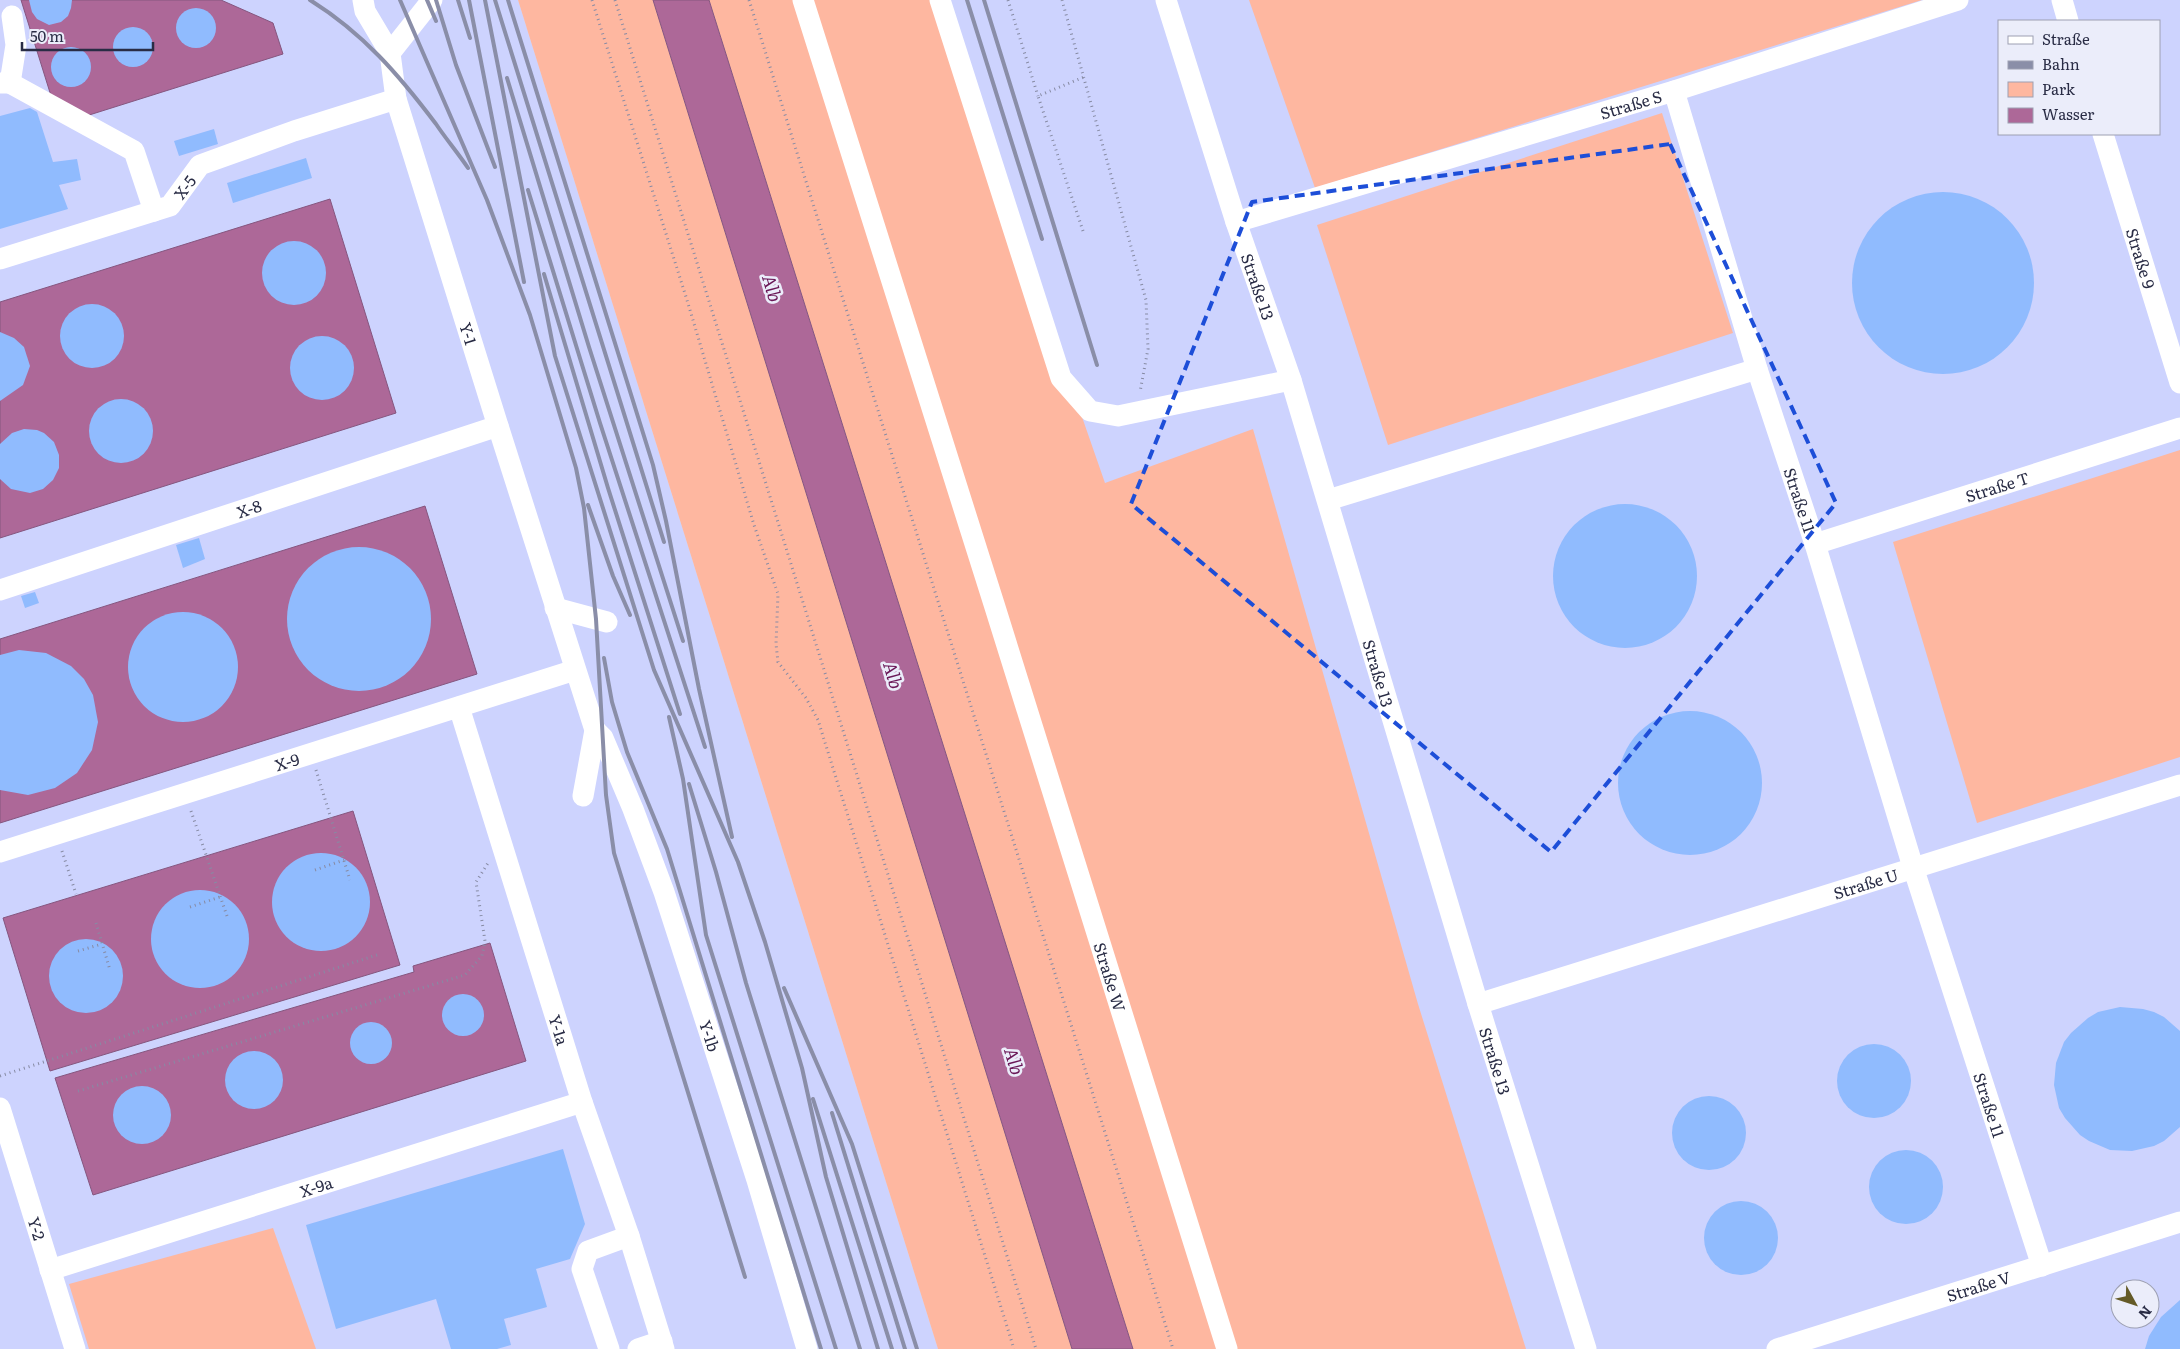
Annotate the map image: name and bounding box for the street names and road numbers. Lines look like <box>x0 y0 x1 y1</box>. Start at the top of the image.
street label: Straße S <box>1597 83 1665 125</box>
street label: X-5 <box>167 170 201 204</box>
street label: Straße 9 <box>2121 225 2162 292</box>
street label: Straße 13 <box>1236 250 1281 323</box>
street label: Y-1 <box>454 319 484 348</box>
street label: Straße 11 <box>1778 464 1822 536</box>
street label: Straße T <box>1962 465 2032 508</box>
street label: X-8 <box>233 493 265 523</box>
street label: Straße 13 <box>1357 636 1400 710</box>
street label: X-9 <box>272 746 302 776</box>
street label: Straße U <box>1830 862 1901 905</box>
street label: Straße W <box>1088 939 1133 1015</box>
street label: Y-1a <box>543 1011 576 1048</box>
street label: Y-1b <box>694 1017 727 1055</box>
street label: Straße 13 <box>1474 1024 1518 1097</box>
street label: Straße 11 <box>1968 1069 2012 1141</box>
street label: X-9a <box>297 1169 336 1202</box>
street label: Y-2 <box>23 1214 52 1243</box>
street label: Straße V <box>1943 1264 2013 1307</box>

